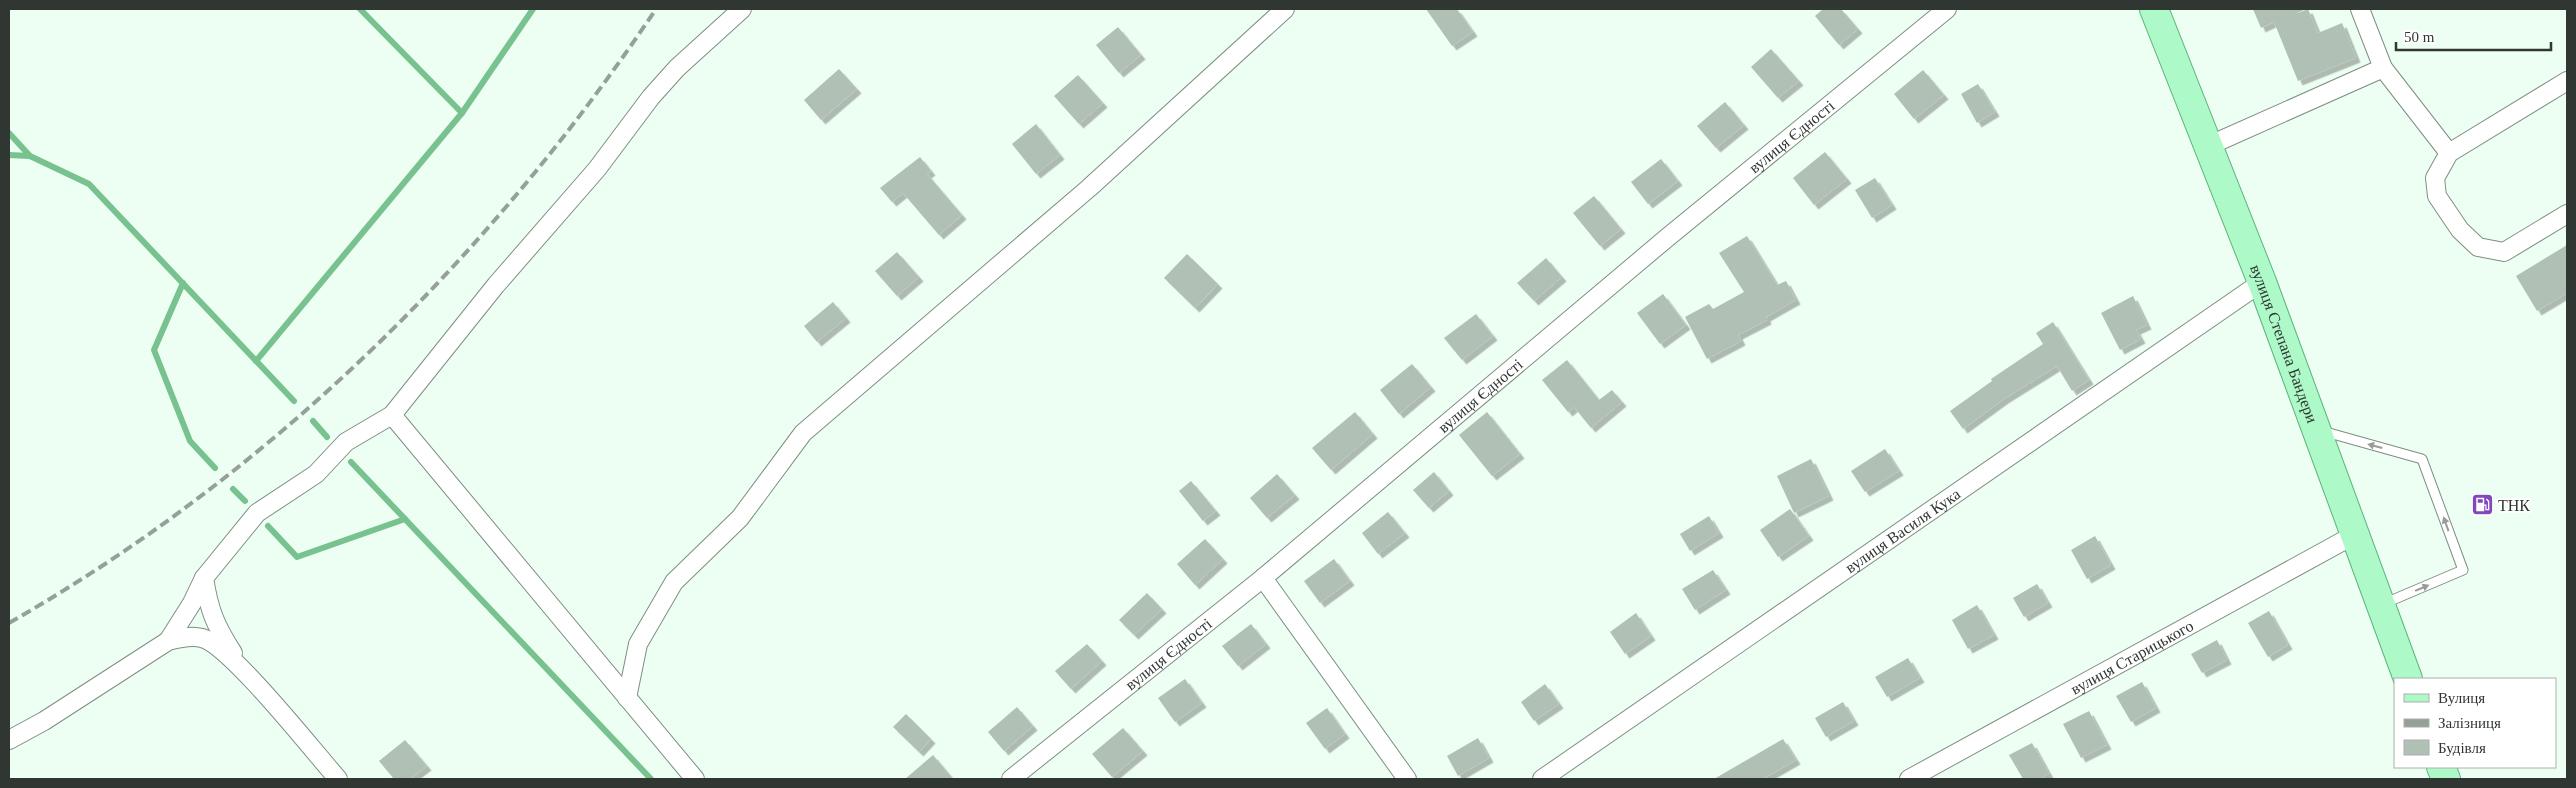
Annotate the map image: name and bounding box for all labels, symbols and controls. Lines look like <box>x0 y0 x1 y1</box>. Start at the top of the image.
scale bar <box>2396 20 2551 52</box>
text: 50 m <box>2404 29 2435 45</box>
street label: вулиця Єдності <box>1745 96 1838 176</box>
street label: вулиця Степана Бандери <box>2247 262 2322 425</box>
street label: вулиця Єдності <box>1434 355 1526 436</box>
one-way arrow <box>2367 442 2383 450</box>
street label: вулиця Василя Кука <box>1842 485 1963 576</box>
fuel station icon: ТНК <box>2470 493 2494 517</box>
place label: ТНК <box>2498 497 2530 514</box>
one-way arrow <box>2442 516 2450 531</box>
one-way arrow <box>2415 583 2429 591</box>
street label: вулиця Єдності <box>1122 614 1215 693</box>
street label: вулиця Старицького <box>2068 616 2196 697</box>
legend <box>2394 678 2556 768</box>
text: Вулиця <box>2438 690 2485 706</box>
text: Залізниця <box>2438 715 2501 731</box>
text: Будівля <box>2438 740 2486 756</box>

